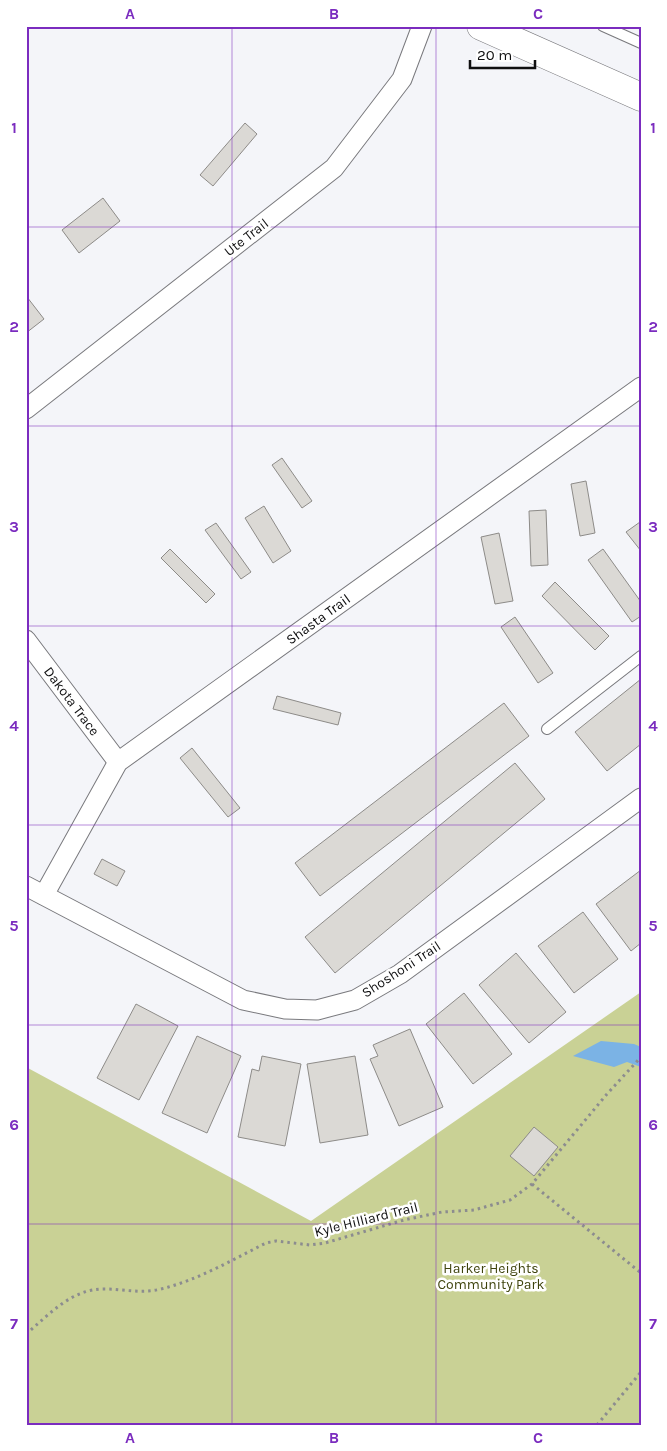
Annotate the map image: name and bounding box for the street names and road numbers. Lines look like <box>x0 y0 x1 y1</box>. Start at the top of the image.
street label: Ute Trail <box>221 215 272 260</box>
street label: Shasta Trail <box>283 590 354 648</box>
street label: Dakota Trace <box>40 663 103 739</box>
street label: Shoshoni Trail <box>359 938 444 1001</box>
street label: Kyle Hilliard Trail <box>313 1198 420 1241</box>

